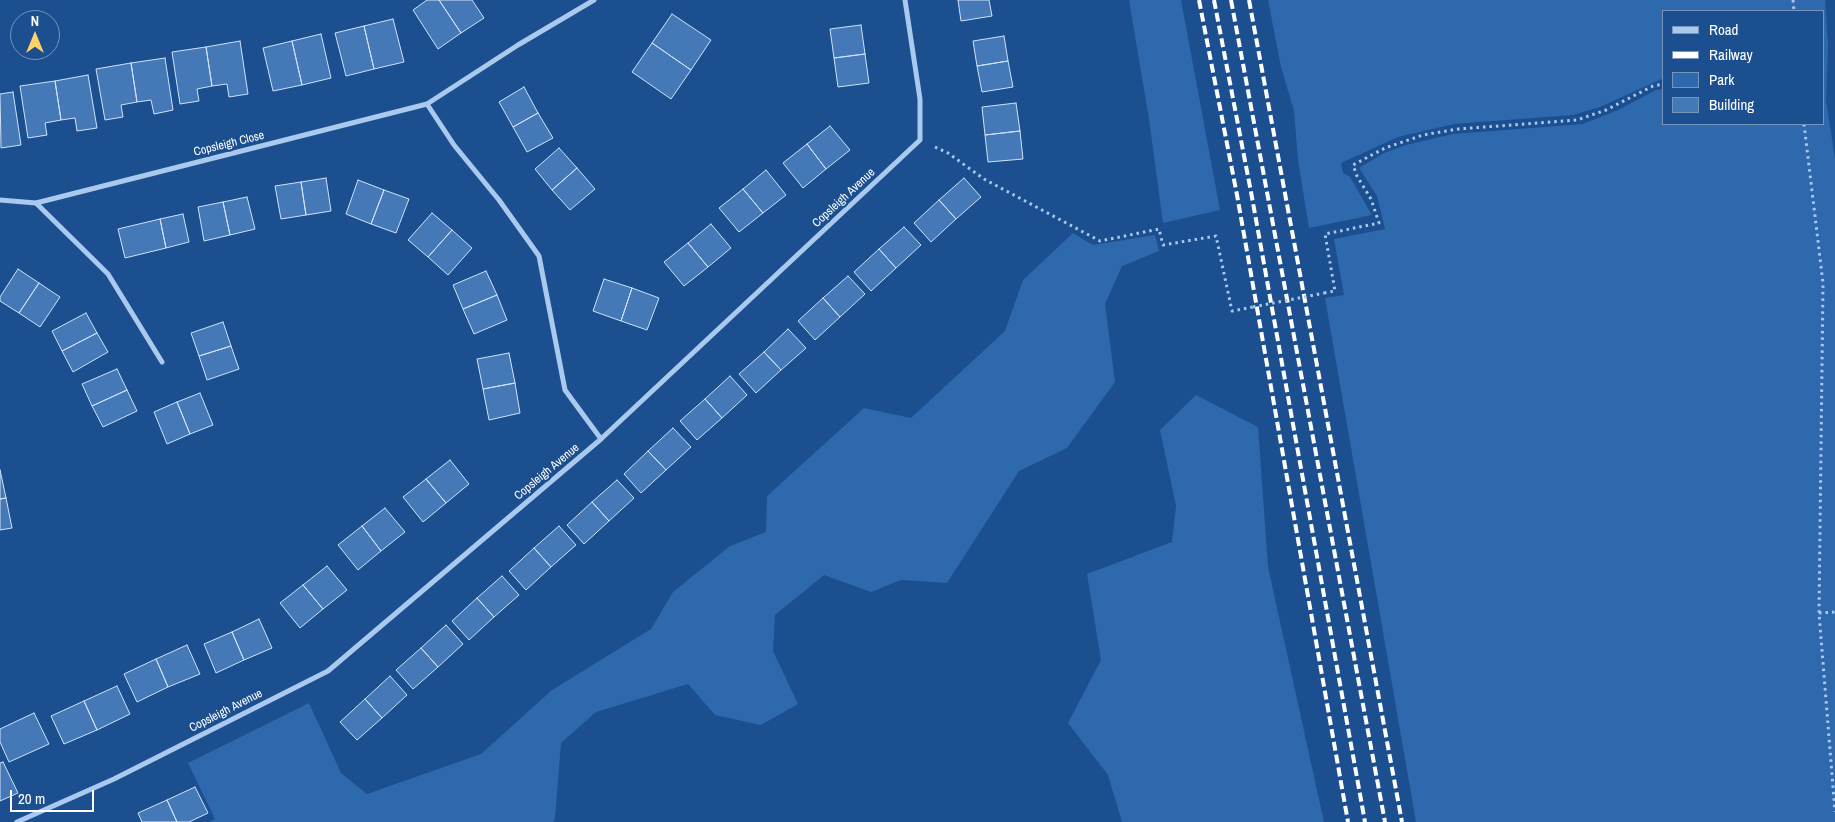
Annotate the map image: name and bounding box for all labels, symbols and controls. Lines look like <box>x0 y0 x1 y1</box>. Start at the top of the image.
north arrow <box>10 10 60 60</box>
legend <box>1662 10 1825 125</box>
text: N <box>31 12 39 30</box>
text: Road <box>1709 19 1738 40</box>
text: Railway <box>1709 44 1753 65</box>
text: Park <box>1709 69 1734 90</box>
text: Building <box>1709 94 1754 115</box>
street label: Copsleigh Close <box>192 128 266 160</box>
street label: Copsleigh Avenue <box>810 165 878 231</box>
street label: Copsleigh Avenue <box>512 441 582 503</box>
street label: Copsleigh Avenue <box>187 686 265 736</box>
scale bar <box>12 780 96 812</box>
text: 20 m <box>18 788 45 809</box>

